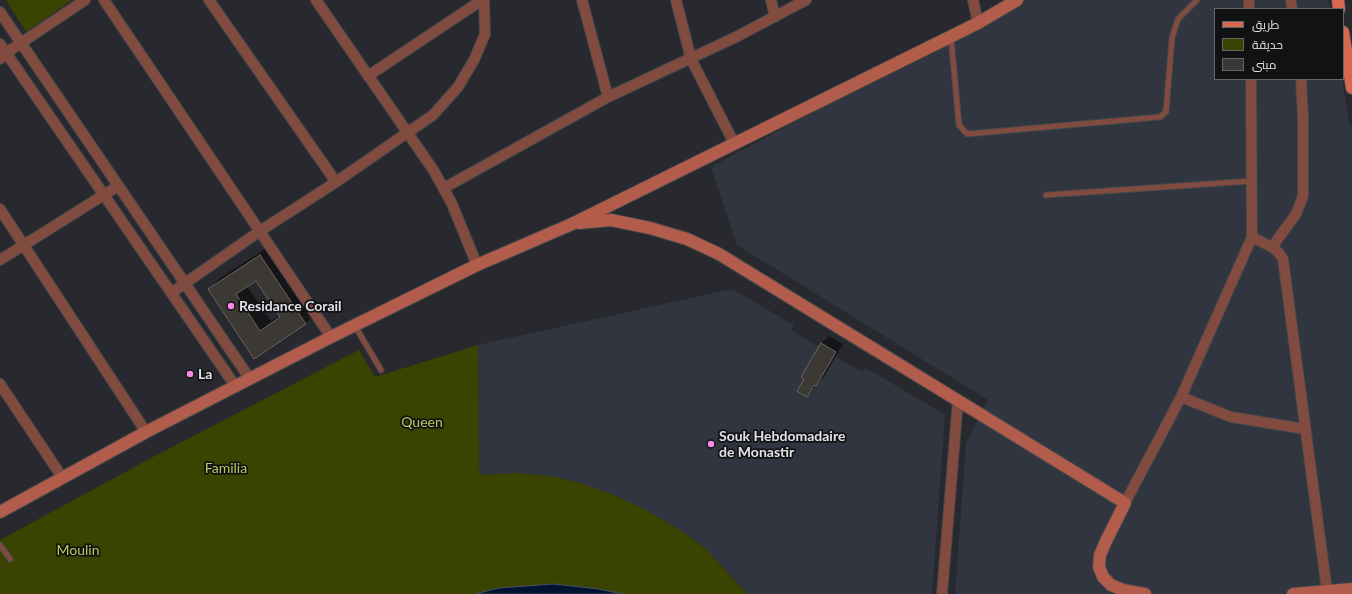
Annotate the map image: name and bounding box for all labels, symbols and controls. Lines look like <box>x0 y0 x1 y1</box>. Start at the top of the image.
legend <box>1214 8 1344 80</box>
text: طريق <box>1252 17 1279 32</box>
text: حديقة <box>1252 37 1283 52</box>
text: مبنى <box>1252 57 1277 72</box>
place label: Residance Corail <box>239 298 342 314</box>
marker: Residance Corail <box>226 301 236 311</box>
place label: La <box>198 366 212 382</box>
marker: La <box>185 369 195 379</box>
park label: Queen <box>401 414 443 430</box>
place label: Souk Hebdomadaire de Monastir <box>719 428 845 460</box>
marker: Souk Hebdomadaire de Monastir <box>706 439 716 449</box>
park label: Familia <box>205 460 247 476</box>
park label: Moulin <box>56 542 100 558</box>

